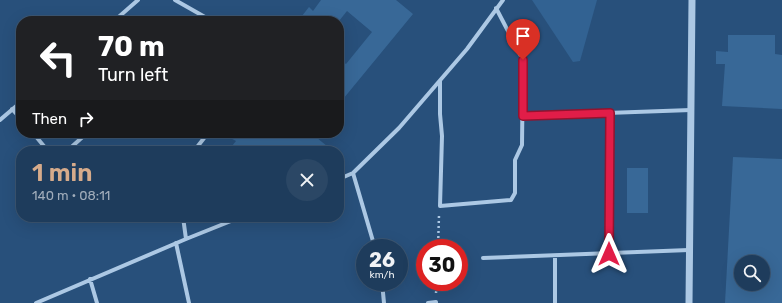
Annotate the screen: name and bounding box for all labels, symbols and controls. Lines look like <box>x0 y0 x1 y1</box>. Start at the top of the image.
pin <box>506 19 540 60</box>
icon: arrive <box>512 25 534 47</box>
text: 70 m <box>98 30 165 63</box>
icon: left <box>32 32 84 84</box>
text: Turn left <box>98 64 168 86</box>
icon: right <box>75 108 97 130</box>
text: Then <box>32 110 67 128</box>
text: 1 min <box>32 159 92 187</box>
button: close <box>286 159 328 201</box>
text: 140 m · 08:11 <box>32 188 110 203</box>
position arrow <box>588 233 630 275</box>
speed limit sign: 30 <box>416 239 468 291</box>
text: 26 <box>369 248 395 272</box>
map controls <box>734 255 770 291</box>
button: search <box>734 255 770 291</box>
text: km/h <box>370 269 394 281</box>

